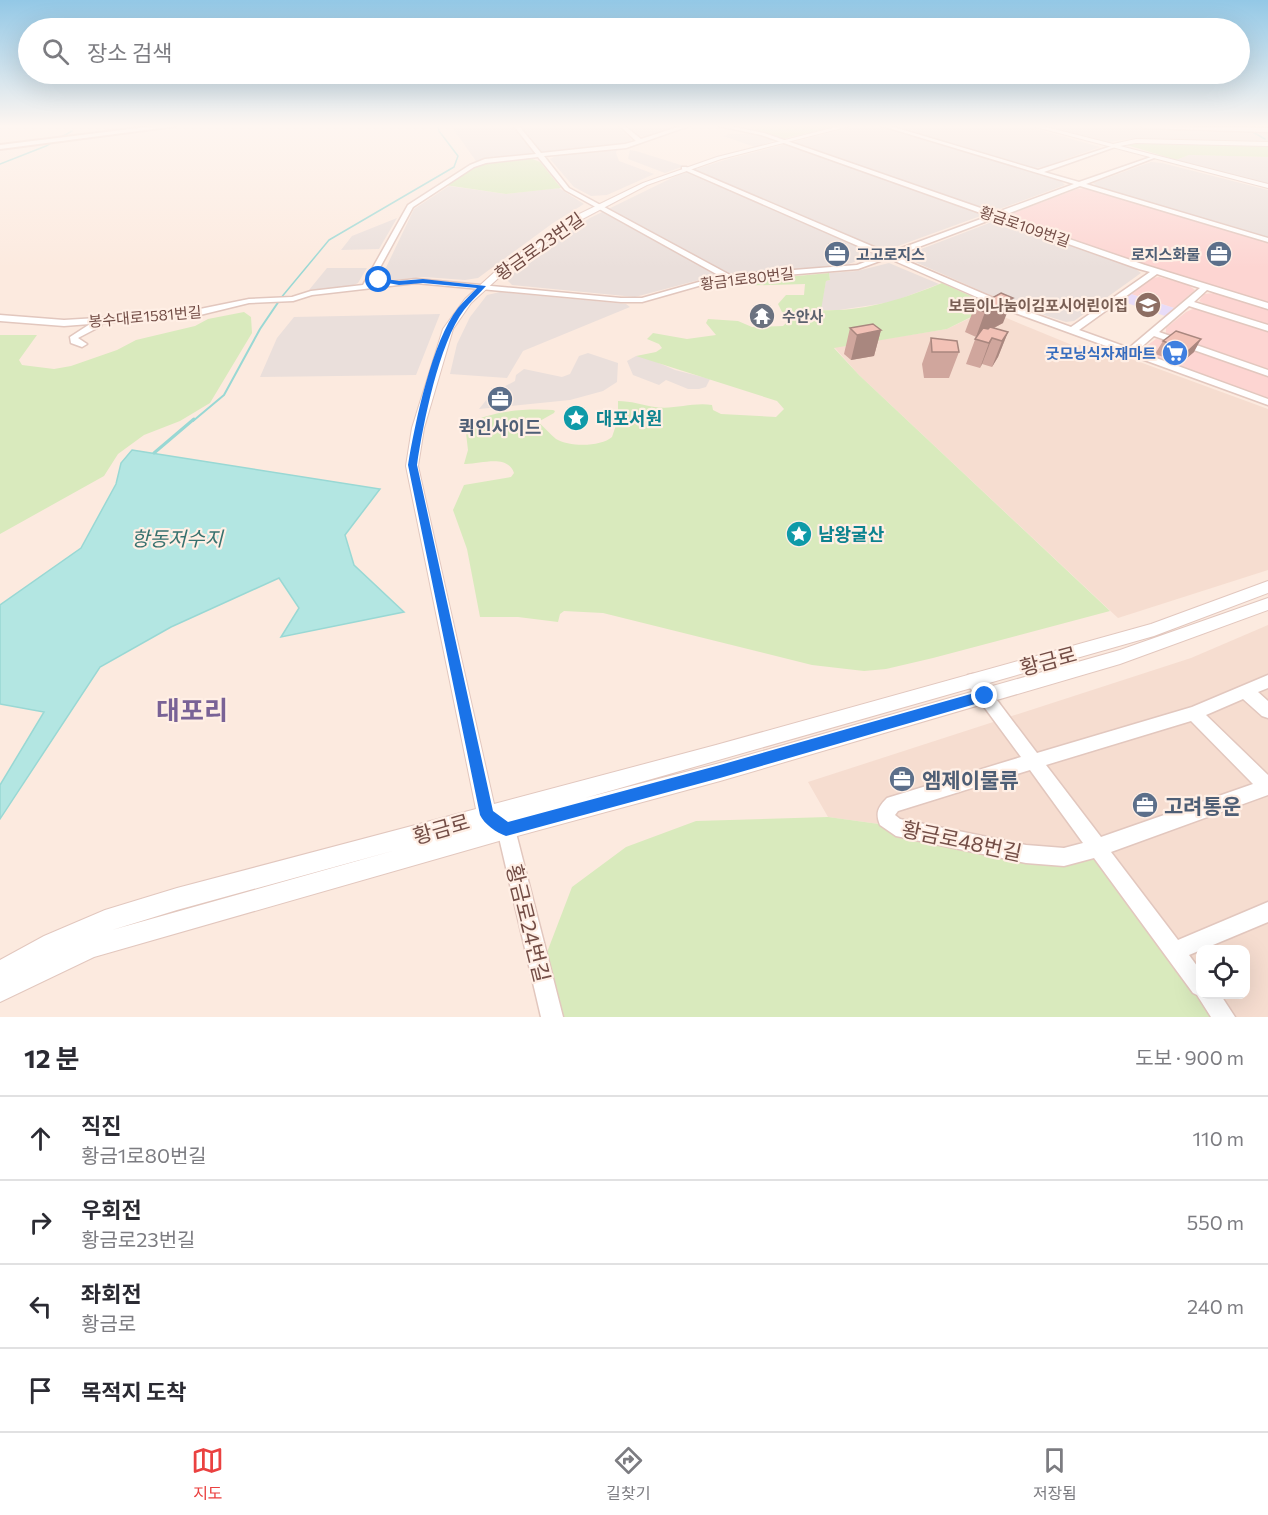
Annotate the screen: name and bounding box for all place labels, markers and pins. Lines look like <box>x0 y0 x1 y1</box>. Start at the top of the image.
office icon: 고고로지스 <box>822 239 852 269</box>
office icon: 로지스화물 <box>1204 239 1234 269</box>
place label: 고고로지스 <box>856 245 925 263</box>
place label: 로지스화물 <box>1131 245 1200 263</box>
school or university icon: 보듬이나눔이김포시어린이집 <box>1133 290 1163 320</box>
place label: 보듬이나눔이김포시어린이집 <box>949 296 1128 314</box>
temple icon: 수안사 <box>747 301 777 331</box>
place label: 수안사 <box>782 307 824 325</box>
supermarket icon: 굿모닝식자재마트 <box>1160 338 1190 368</box>
place label: 굿모닝식자재마트 <box>1046 344 1156 362</box>
office icon: 퀵인사이드 <box>485 384 515 414</box>
place icon: 대포서원 <box>561 403 591 433</box>
place label: 대포서원 <box>596 407 662 429</box>
place label: 퀵인사이드 <box>459 416 541 438</box>
place icon: 남왕굴산 <box>784 519 814 549</box>
place label: 남왕굴산 <box>818 523 885 545</box>
office icon: 엠제이물류 <box>887 764 917 794</box>
place label: 엠제이물류 <box>922 767 1019 792</box>
office icon: 고려통운 <box>1130 790 1160 820</box>
place label: 고려통운 <box>1164 793 1241 818</box>

